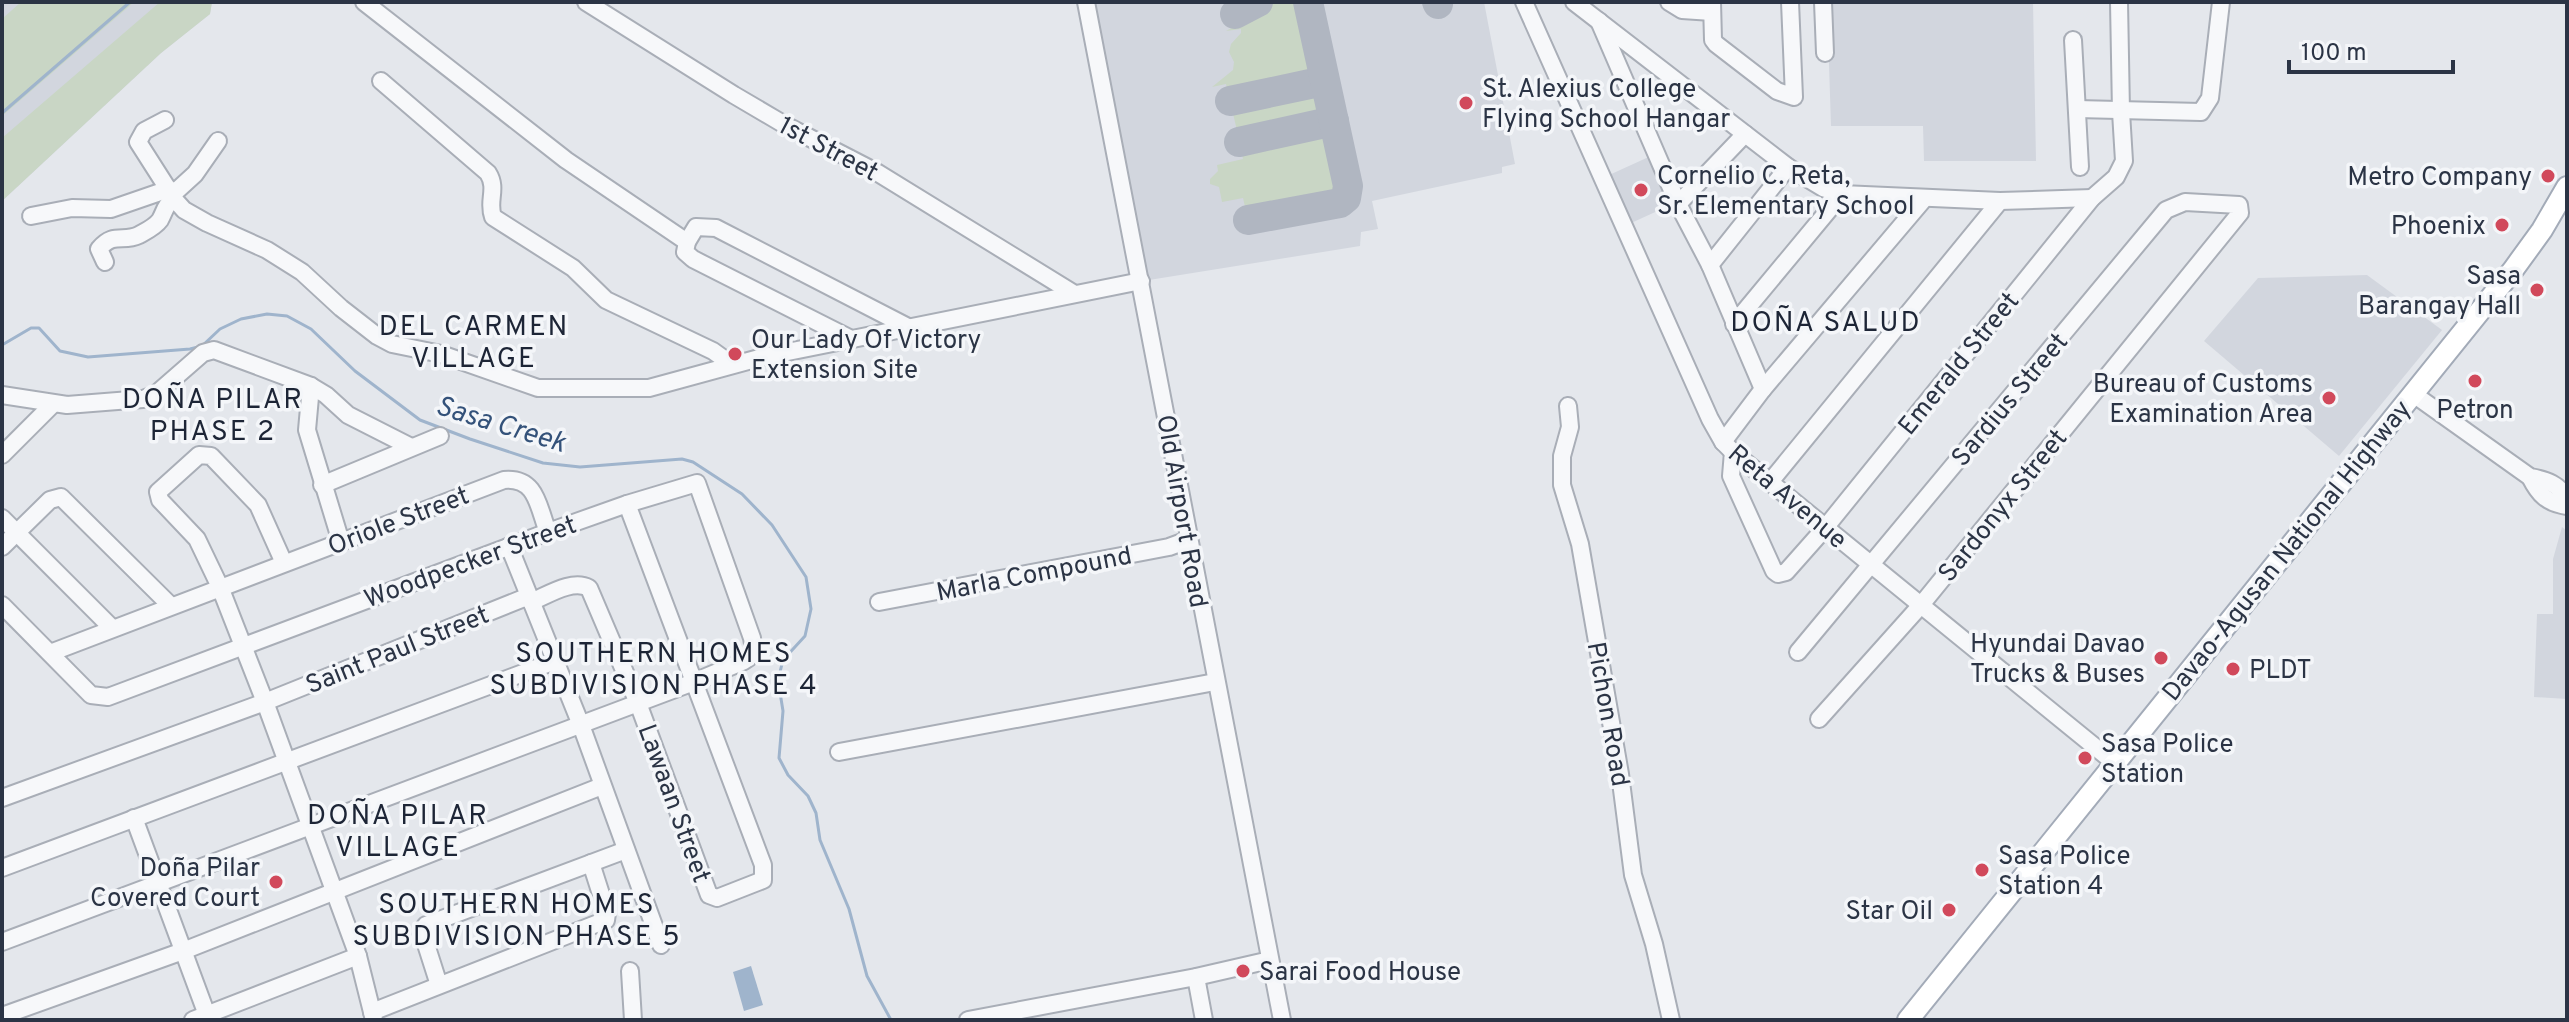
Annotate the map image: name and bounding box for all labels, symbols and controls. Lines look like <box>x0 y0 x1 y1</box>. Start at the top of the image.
scale bar <box>2289 24 2453 74</box>
text: 100 m <box>2301 39 2367 69</box>
place label: St. Alexius College Flying School Hangar <box>1482 74 1730 137</box>
marker: St. Alexius College Flying School Hangar <box>1457 94 1475 112</box>
street label: 1st Street <box>772 110 884 190</box>
place label: Cornelio C. Reta, Sr. Elementary School <box>1657 161 1915 224</box>
place label: Metro Company <box>2347 162 2532 195</box>
marker: Metro Company <box>2539 167 2557 185</box>
marker: Cornelio C. Reta, Sr. Elementary School <box>1632 181 1650 199</box>
place label: Phoenix <box>2391 211 2486 244</box>
marker: Phoenix <box>2493 216 2511 234</box>
place label: Sasa Barangay Hall <box>2358 261 2521 324</box>
marker: Sasa Barangay Hall <box>2528 281 2546 299</box>
street label: Emerald Street <box>1892 286 2028 443</box>
district label: DOÑA SALUD <box>1730 305 1922 342</box>
district label: DEL CARMEN VILLAGE <box>379 310 569 378</box>
place label: Our Lady Of Victory Extension Site <box>751 325 981 388</box>
street label: Sardius Street <box>1945 327 2077 474</box>
marker: Our Lady Of Victory Extension Site <box>726 345 744 363</box>
place label: Bureau of Customs Examination Area <box>2093 369 2313 432</box>
marker: Petron <box>2466 372 2484 390</box>
district label: DOÑA PILAR PHASE 2 <box>122 382 304 451</box>
water label: Sasa Creek <box>431 389 570 463</box>
marker: Bureau of Customs Examination Area <box>2320 389 2338 407</box>
street label: Davao-Agusan National Highway <box>2156 394 2420 709</box>
place label: Petron <box>2436 395 2514 428</box>
street label: Old Airport Road <box>1147 412 1214 611</box>
street label: Sardonyx Street <box>1932 423 2076 590</box>
street label: Reta Avenue <box>1720 438 1853 557</box>
street label: Oriole Street <box>324 480 474 564</box>
street label: Woodpecker Street <box>360 510 581 617</box>
street label: Marla Compound <box>934 540 1135 611</box>
street label: Saint Paul Street <box>301 600 494 703</box>
place label: Hyundai Davao Trucks & Buses <box>1970 629 2145 692</box>
district label: SOUTHERN HOMES SUBDIVISION PHASE 4 <box>489 637 819 705</box>
street label: Pichon Road <box>1578 640 1635 789</box>
marker: Hyundai Davao Trucks & Buses <box>2152 649 2170 667</box>
place label: PLDT <box>2249 655 2312 688</box>
marker: PLDT <box>2224 660 2242 678</box>
street label: Lawaan Street <box>629 720 717 888</box>
place label: Sasa Police Station <box>2101 729 2234 792</box>
marker: Sasa Police Station <box>2076 749 2094 767</box>
district label: DOÑA PILAR VILLAGE <box>307 798 489 867</box>
place label: Sasa Police Station 4 <box>1998 841 2131 904</box>
place label: Doña Pilar Covered Court <box>90 853 260 916</box>
marker: Sasa Police Station 4 <box>1973 861 1991 879</box>
marker: Doña Pilar Covered Court <box>267 873 285 891</box>
district label: SOUTHERN HOMES SUBDIVISION PHASE 5 <box>352 888 682 956</box>
place label: Star Oil <box>1845 896 1933 929</box>
marker: Star Oil <box>1940 901 1958 919</box>
place label: Sarai Food House <box>1259 957 1461 990</box>
marker: Sarai Food House <box>1234 962 1252 980</box>

